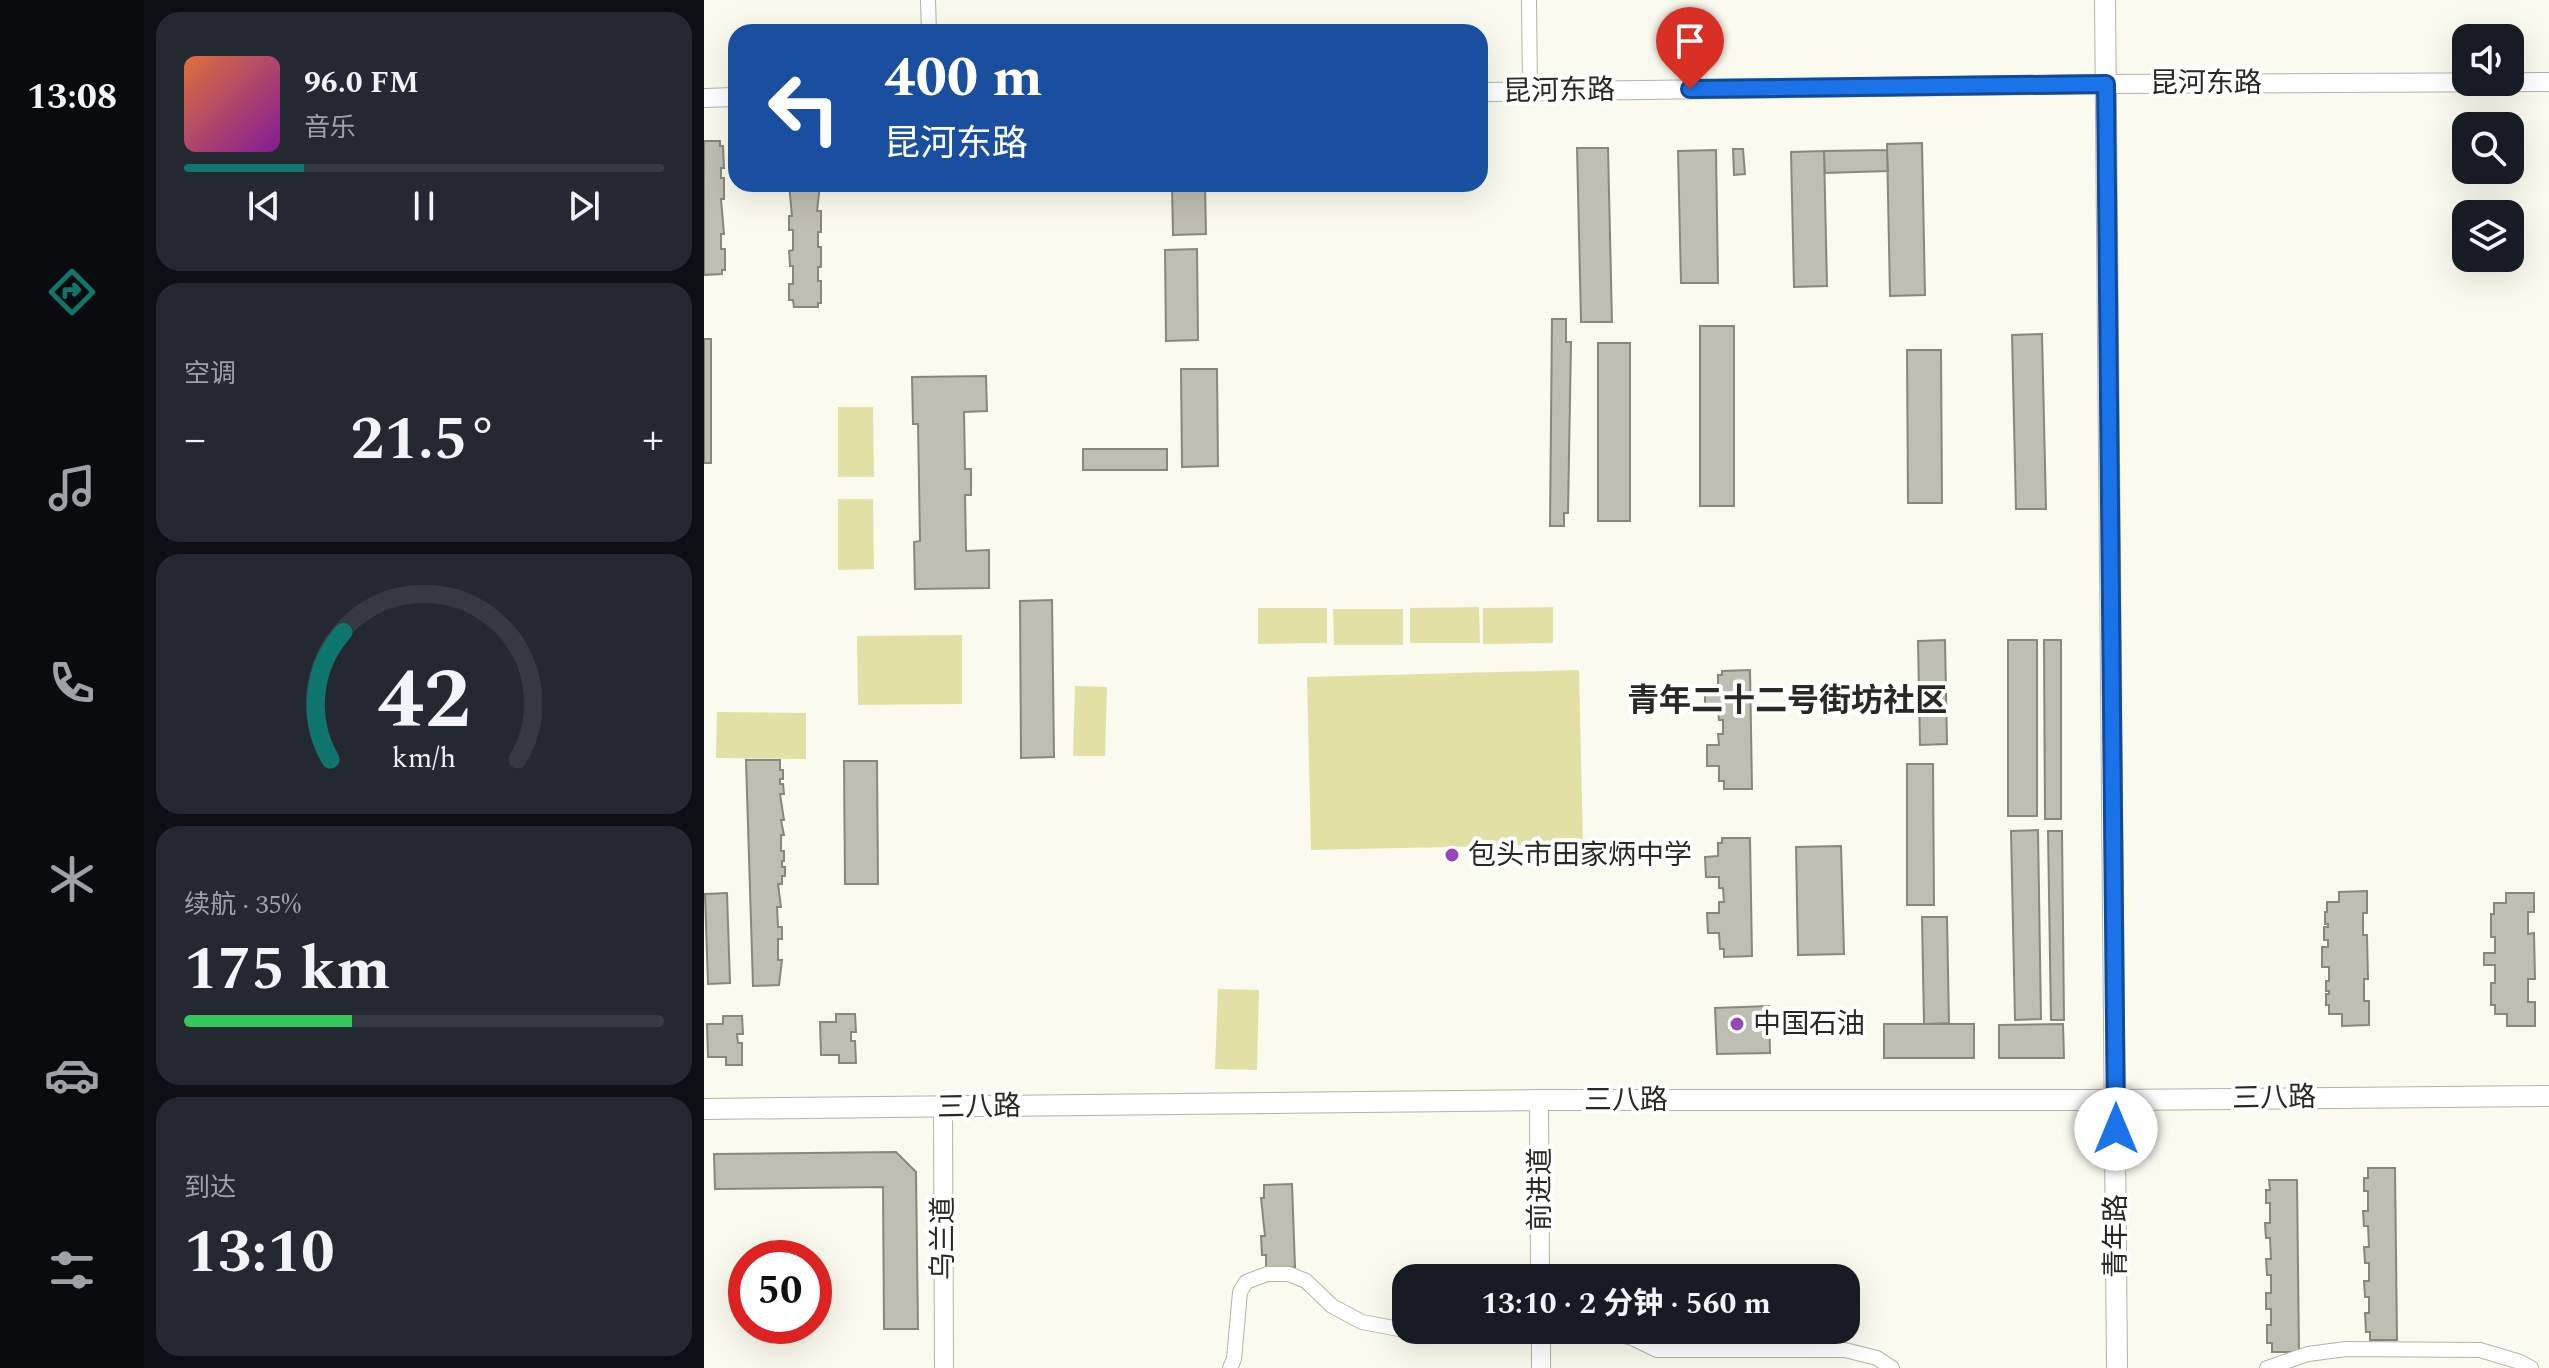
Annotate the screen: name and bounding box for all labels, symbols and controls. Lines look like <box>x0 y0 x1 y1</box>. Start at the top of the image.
pin <box>1656 7 1724 89</box>
icon: arrive <box>1668 19 1712 63</box>
map controls <box>2452 24 2524 272</box>
button: sound <box>2452 24 2524 96</box>
text: 400 m <box>884 36 1043 121</box>
icon: left <box>752 56 856 160</box>
text: 96.0 FM <box>304 60 419 106</box>
street label: 昆河东路 <box>2150 62 2262 105</box>
street label: 昆河东路 <box>1503 69 1615 113</box>
text: 13:08 <box>27 70 117 125</box>
text: 音乐 <box>304 108 356 148</box>
button: search <box>2452 112 2524 184</box>
text: 昆河东路 <box>884 117 1028 172</box>
icon: previous <box>242 184 286 228</box>
icon: pause <box>402 184 446 228</box>
icon: next <box>562 184 606 228</box>
button: layers <box>2452 200 2524 272</box>
icon: directions <box>44 264 100 320</box>
text: 空调 <box>184 354 236 394</box>
text: 21.5° <box>350 394 498 486</box>
text: − <box>184 406 206 473</box>
text: + <box>642 406 664 473</box>
icon: music <box>44 460 100 516</box>
text: 42 <box>377 638 471 765</box>
icon: phone <box>44 655 100 711</box>
district label: 青年二十二号街坊社区 <box>1627 677 1947 726</box>
text: km/h <box>392 737 456 780</box>
place label: 包头市田家炳中学 <box>1468 834 1692 877</box>
marker: 包头市田家炳中学 <box>1443 846 1461 864</box>
icon: climate <box>44 851 100 907</box>
text: 续航 · 35% <box>184 885 301 925</box>
text: 175 km <box>184 924 390 1016</box>
place label: 中国石油 <box>1753 1003 1865 1046</box>
marker: 中国石油 <box>1728 1015 1746 1033</box>
icon: car <box>44 1047 100 1103</box>
street label: 三八路 <box>2232 1076 2316 1120</box>
street label: 三八路 <box>1584 1079 1668 1122</box>
street label: 三八路 <box>937 1085 1021 1129</box>
position arrow <box>2074 1087 2158 1171</box>
street label: 前进道 <box>1519 1147 1562 1231</box>
text: 到达 <box>184 1168 236 1208</box>
street label: 青年路 <box>2095 1194 2138 1278</box>
street label: 乌兰道 <box>922 1196 965 1280</box>
text: 13:10 <box>184 1207 335 1299</box>
speed limit sign: 50 <box>728 1240 832 1344</box>
icon: filters <box>44 1242 100 1298</box>
text: 13:10 · 2 分钟 · 560 m <box>1481 1281 1771 1327</box>

